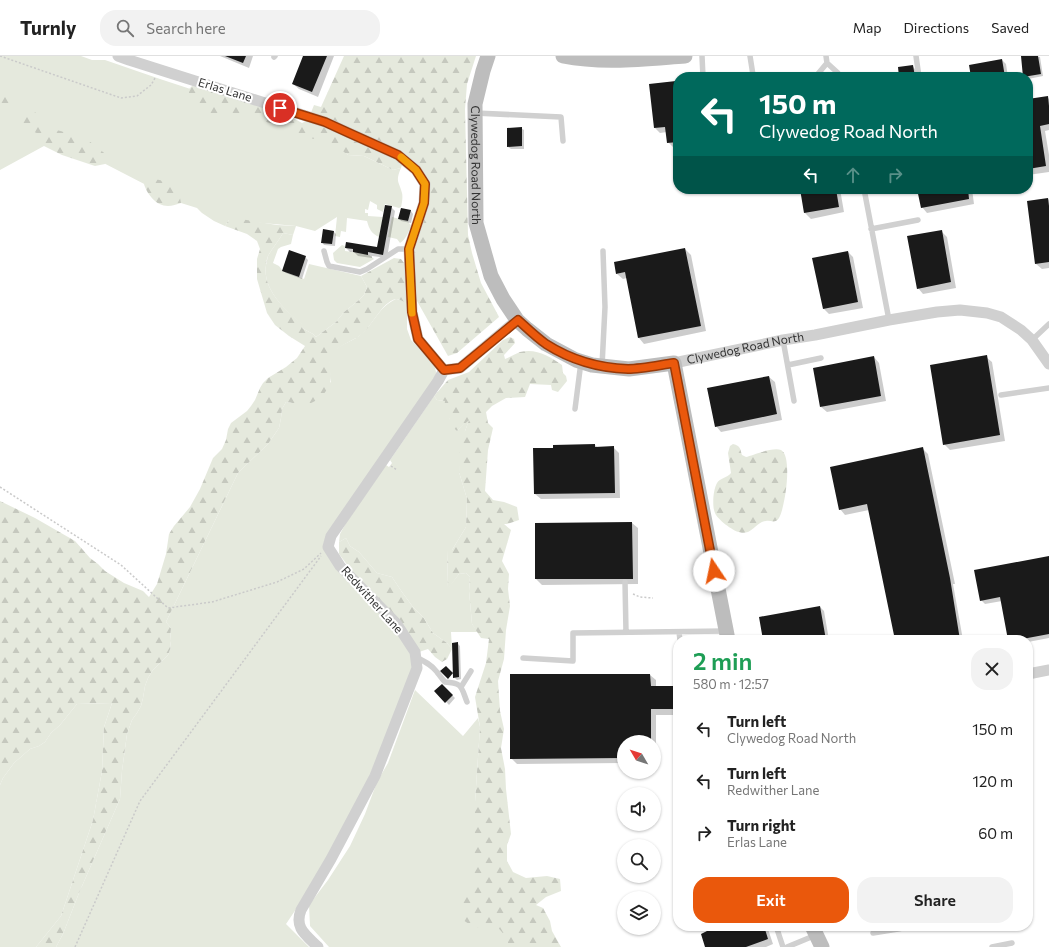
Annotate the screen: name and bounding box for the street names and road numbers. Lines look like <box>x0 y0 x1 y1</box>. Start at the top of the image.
street label: Erlas Lane <box>197 74 254 104</box>
street label: Clywedog Road North <box>469 105 484 225</box>
street label: Clywedog Road North <box>685 329 805 366</box>
street label: Redwither Lane <box>339 563 406 636</box>

